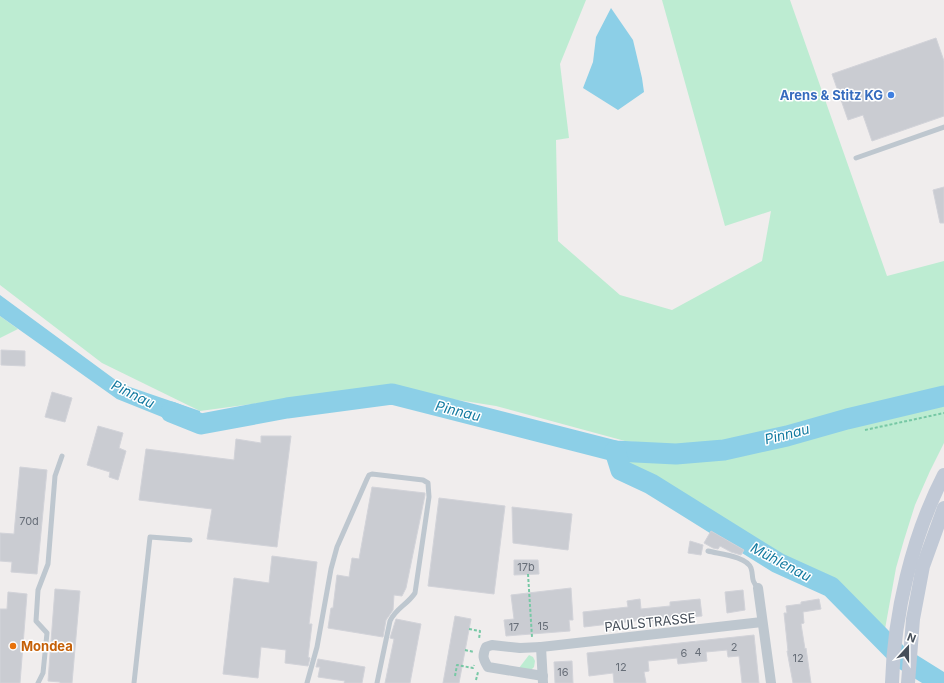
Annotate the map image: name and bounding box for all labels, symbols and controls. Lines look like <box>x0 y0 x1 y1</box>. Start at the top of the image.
place label: Arens & Stitz KG <box>780 87 883 103</box>
marker: Arens & Stitz KG <box>886 90 896 100</box>
water label: Pinnau <box>109 376 158 411</box>
water label: Pinnau <box>434 397 482 424</box>
water label: Pinnau <box>763 420 811 447</box>
house number: 70d <box>19 514 39 528</box>
water label: Mühlenau <box>748 539 814 585</box>
house number: 17b <box>517 560 535 574</box>
street label: PAULSTRASSE <box>604 609 696 635</box>
house number: 15 <box>537 619 549 633</box>
house number: 17 <box>509 620 519 634</box>
north arrow <box>888 627 928 667</box>
text: N <box>905 630 918 646</box>
place label: Mondea <box>21 638 73 654</box>
house number: 2 <box>731 640 737 654</box>
marker: Mondea <box>8 641 18 651</box>
house number: 4 <box>694 645 702 659</box>
house number: 6 <box>681 646 688 660</box>
house number: 12 <box>792 651 804 665</box>
house number: 12 <box>615 660 627 674</box>
house number: 16 <box>557 665 569 679</box>

